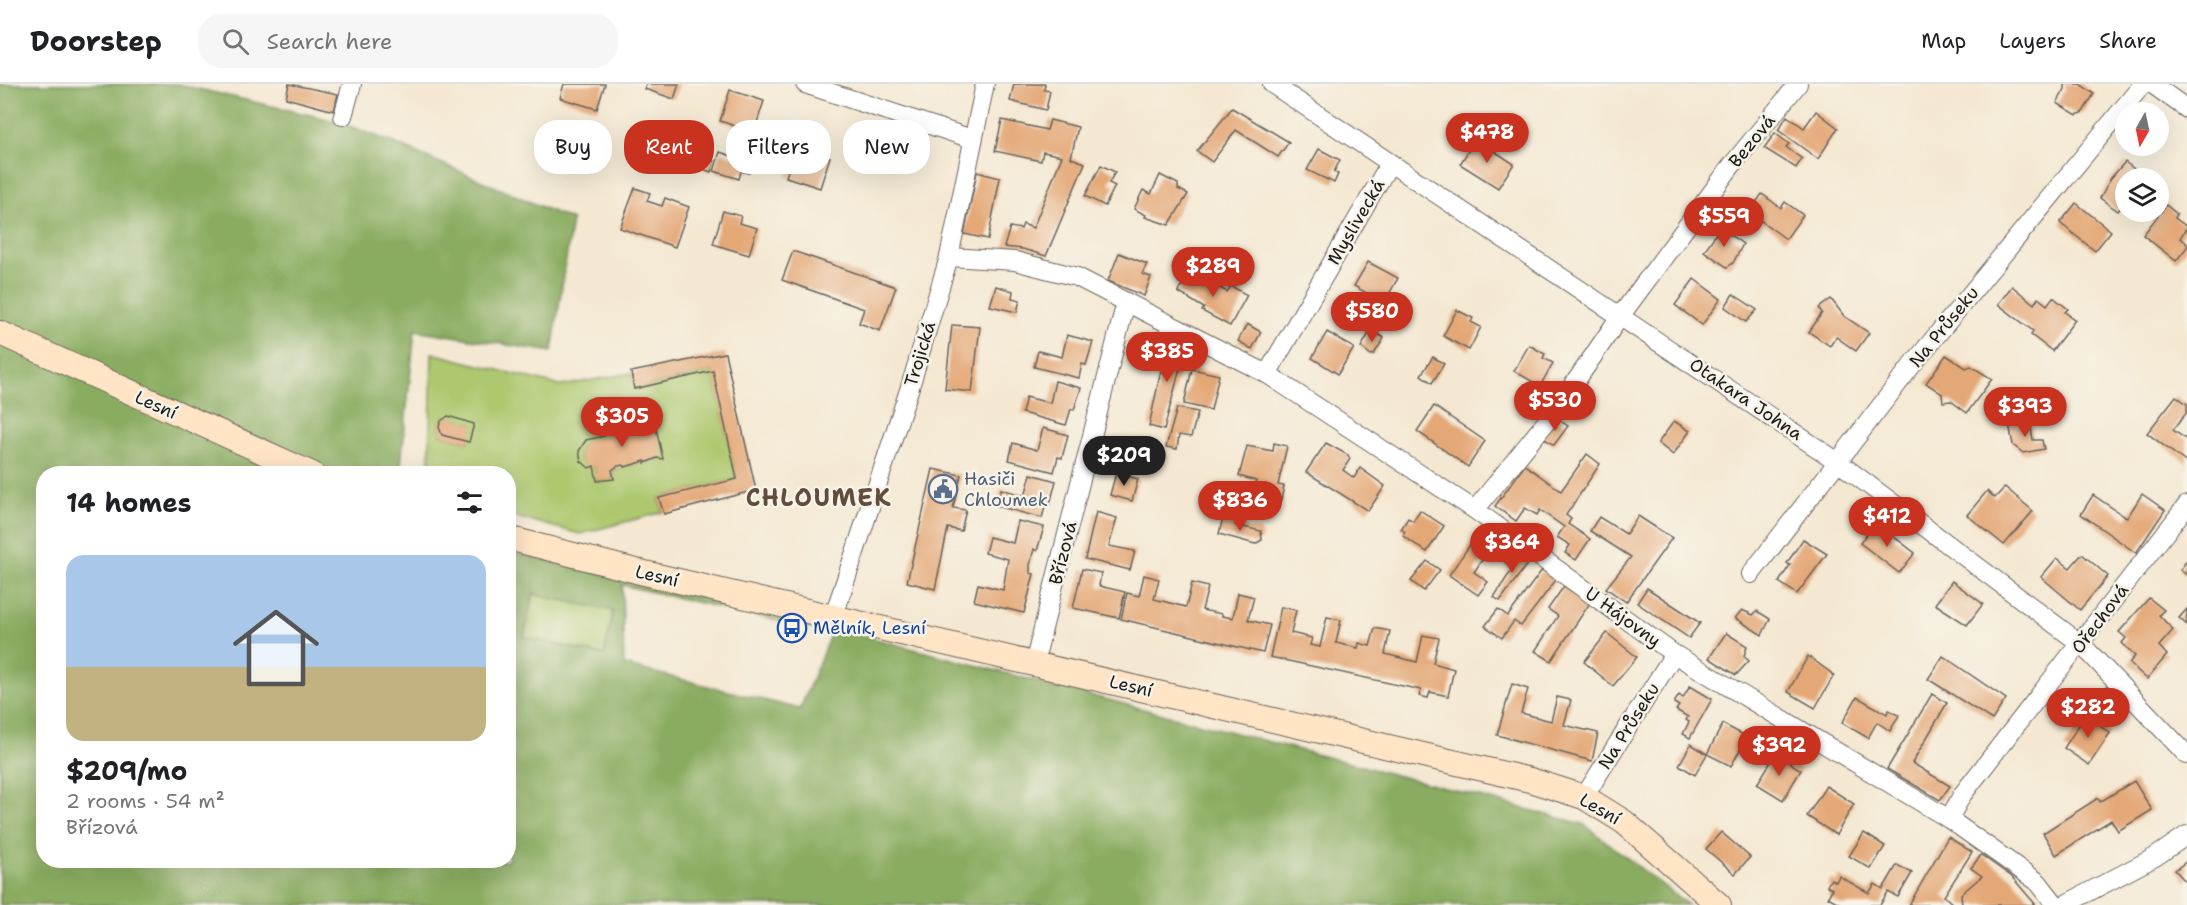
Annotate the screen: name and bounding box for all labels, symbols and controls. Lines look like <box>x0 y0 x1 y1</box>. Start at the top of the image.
search box <box>198 14 618 68</box>
text: Doorstep <box>30 22 162 60</box>
icon: search <box>219 25 252 58</box>
text: Search here <box>267 27 393 56</box>
text: Map <box>1921 27 1966 55</box>
text: Layers <box>1999 27 2066 55</box>
text: Share <box>2099 27 2157 55</box>
north arrow <box>2115 102 2169 156</box>
map controls <box>2115 102 2169 222</box>
street label: Bezová <box>1723 109 1781 173</box>
pin: $478 <box>1451 113 1523 164</box>
text: $478 <box>1460 119 1514 145</box>
chip: Buy <box>534 120 612 174</box>
chip: Rent <box>624 120 714 174</box>
chip: Filters <box>726 120 831 174</box>
chip: New <box>843 120 930 174</box>
button: layers <box>2115 168 2169 222</box>
street label: Myslivecká <box>1322 175 1390 269</box>
pin: $559 <box>1688 197 1760 248</box>
text: $559 <box>1698 203 1750 229</box>
pin: $289 <box>1177 247 1249 298</box>
text: $289 <box>1186 253 1240 279</box>
street label: Na Průseku <box>1904 281 1984 373</box>
pin: $580 <box>1336 292 1408 343</box>
text: $580 <box>1345 298 1399 324</box>
street label: Trojická <box>899 318 941 390</box>
pin: $385 <box>1131 332 1203 383</box>
text: $385 <box>1140 338 1194 364</box>
street label: Otakara Johna <box>1685 352 1807 446</box>
pin: $530 <box>1519 381 1591 432</box>
street label: Lesní <box>131 385 181 425</box>
text: $530 <box>1528 387 1582 413</box>
pin: $393 <box>1989 387 2061 438</box>
text: $393 <box>1998 393 2052 419</box>
pin: $305 <box>586 397 658 448</box>
text: $305 <box>595 403 649 429</box>
pin: $209 <box>1088 436 1160 487</box>
text: $209 <box>1097 442 1151 468</box>
place label: Hasiči Chloumek <box>964 467 1048 512</box>
public building icon: Hasiči Chloumek <box>927 473 959 505</box>
pin: $836 <box>1204 481 1276 532</box>
district label: CHLOUMEK <box>746 482 892 514</box>
text: 14 homes <box>66 485 192 520</box>
icon: filters <box>453 486 486 519</box>
text: $836 <box>1212 487 1268 513</box>
pin: $412 <box>1851 497 1923 548</box>
text: $412 <box>1863 503 1911 529</box>
street label: Břízová <box>1044 519 1082 587</box>
pin: $364 <box>1476 523 1548 574</box>
text: $364 <box>1484 529 1540 555</box>
street label: Lesní <box>633 559 681 593</box>
street label: Ořechová <box>2066 579 2134 659</box>
street label: U Hájovny <box>1580 581 1666 653</box>
icon: home <box>222 594 330 702</box>
bus stop icon: Mělník, Lesní <box>776 612 808 644</box>
place label: Mělník, Lesní <box>813 616 926 640</box>
street label: Lesní <box>1107 669 1155 703</box>
street label: Na Průseku <box>1593 678 1665 774</box>
pin: $282 <box>2052 688 2124 739</box>
text: $282 <box>2061 694 2115 720</box>
pin: $392 <box>1743 726 1815 777</box>
text: $392 <box>1752 732 1806 758</box>
text: $209/mo <box>66 753 187 788</box>
text: 2 rooms · 54 m² <box>66 788 225 814</box>
street label: Lesní <box>1575 788 1625 830</box>
text: Břízová <box>66 814 138 840</box>

